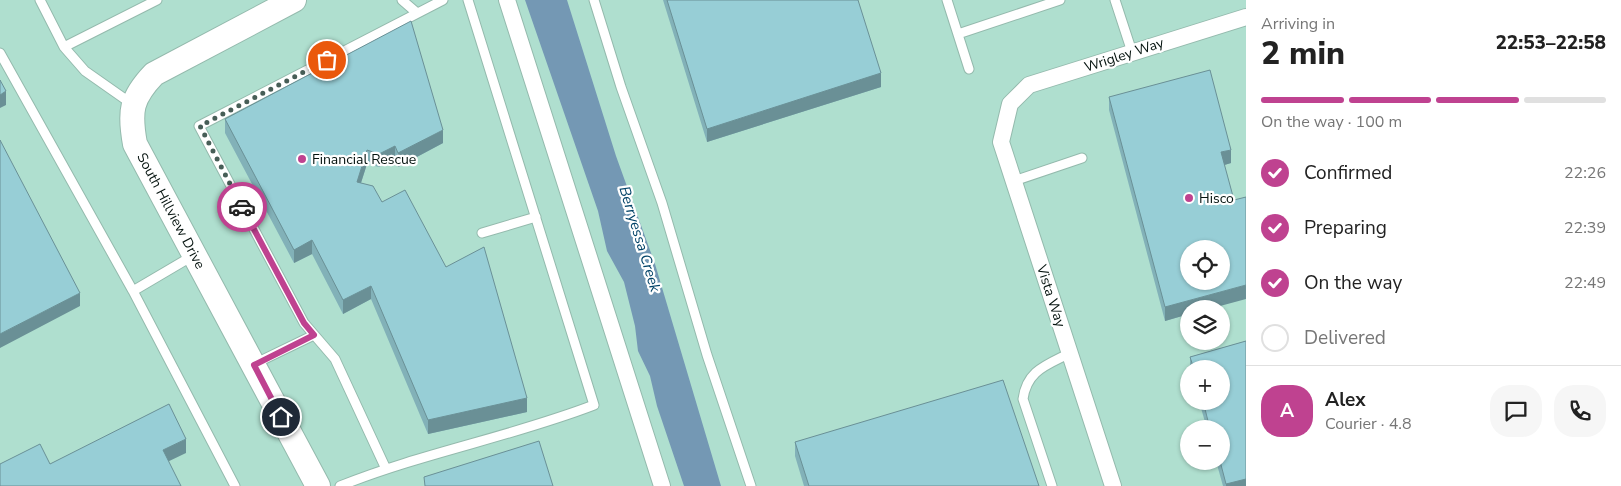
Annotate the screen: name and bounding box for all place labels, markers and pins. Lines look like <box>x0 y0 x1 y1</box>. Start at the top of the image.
pin <box>306 39 348 81</box>
place label: Financial Rescue <box>312 150 416 169</box>
marker: Financial Rescue <box>296 153 308 165</box>
place label: Hisco <box>1199 189 1234 208</box>
marker: Hisco <box>1183 192 1195 204</box>
pin <box>260 396 302 438</box>

